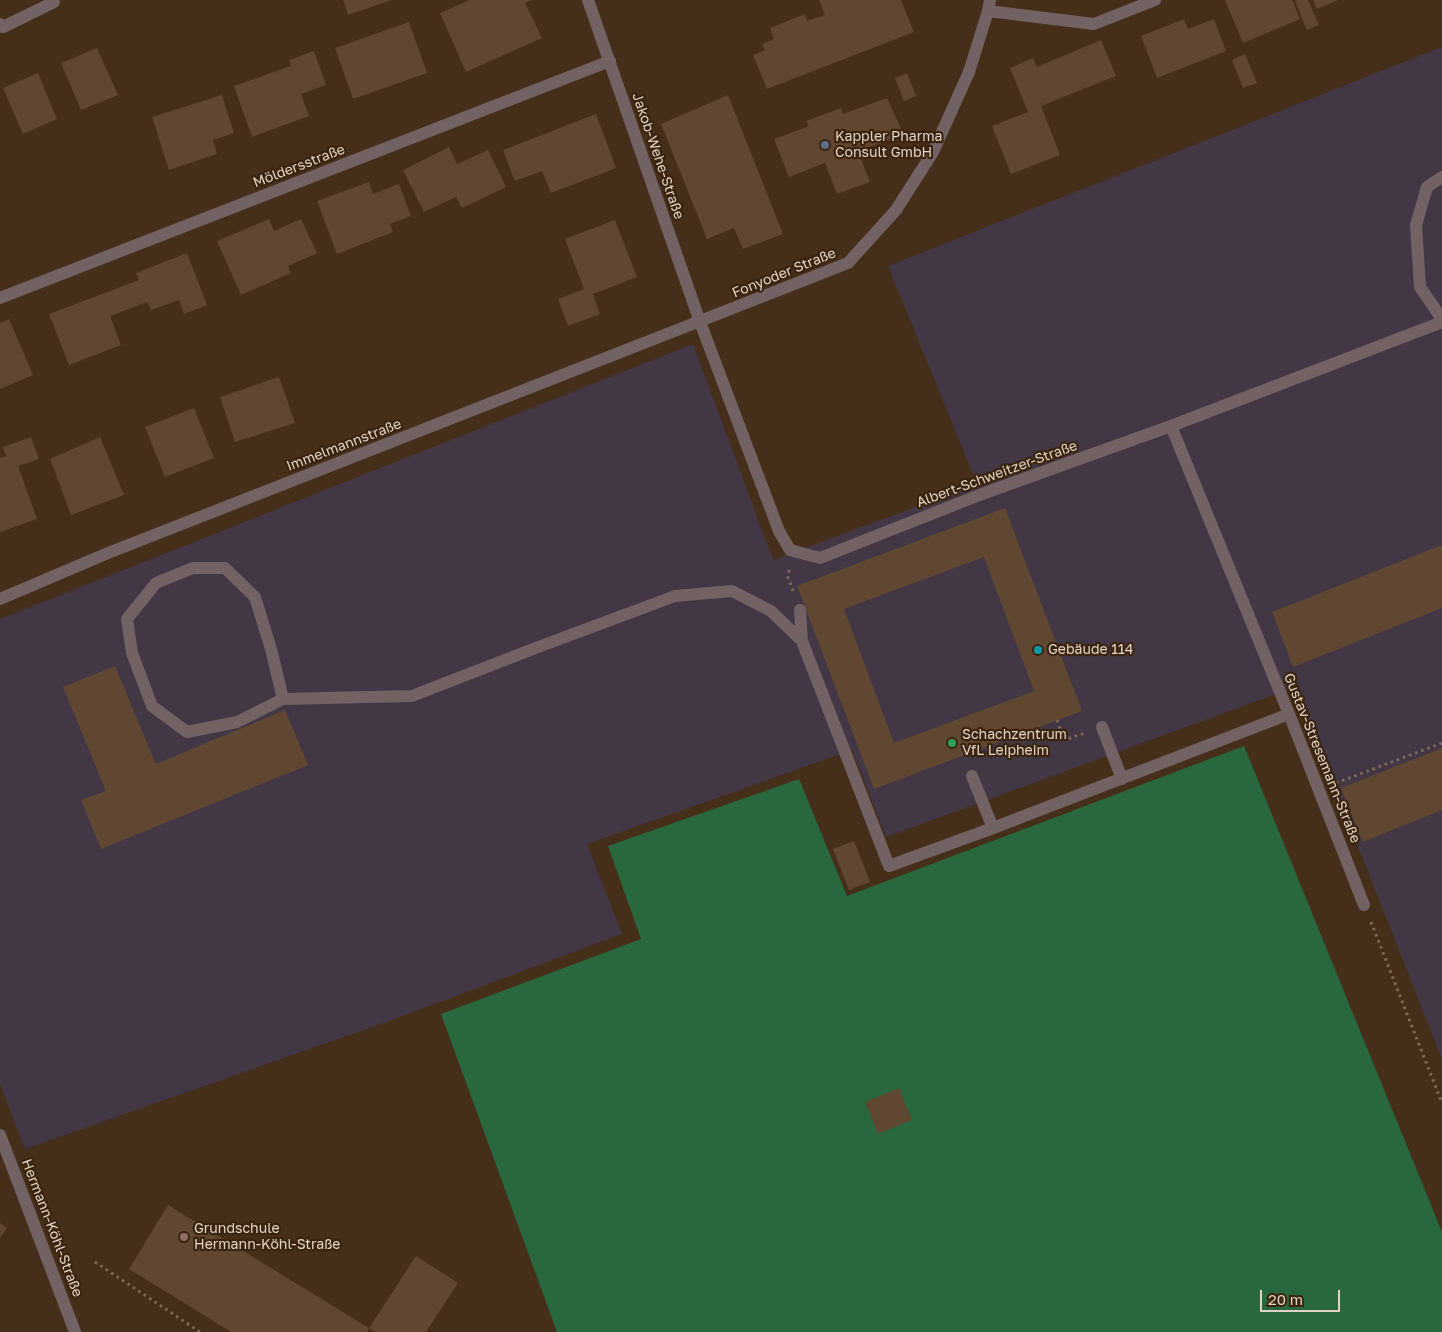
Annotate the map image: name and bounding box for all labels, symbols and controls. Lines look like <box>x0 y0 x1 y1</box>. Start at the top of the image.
street label: Jakob-Wehe-Straße <box>628 91 688 221</box>
place label: Kappler Pharma Consult GmbH <box>835 129 943 162</box>
marker: Kappler Pharma Consult GmbH <box>819 139 831 151</box>
street label: Möldersstraße <box>251 141 347 191</box>
street label: Fonyoder Straße <box>730 245 838 301</box>
street label: Immelmannstraße <box>284 415 404 475</box>
street label: Albert-Schweitzer-Straße <box>914 437 1080 511</box>
place label: Gebäude 114 <box>1048 642 1133 658</box>
marker: Gebäude 114 <box>1032 644 1044 656</box>
street label: Gustav-Stresemann-Straße <box>1280 671 1364 845</box>
place label: Schachzentrum VfL Leipheim <box>962 727 1067 760</box>
marker: Schachzentrum VfL Leipheim <box>946 737 958 749</box>
street label: Hermann-Köhl-Straße <box>18 1157 86 1299</box>
place label: Grundschule Hermann-Köhl-Straße <box>194 1221 340 1254</box>
marker: Grundschule Hermann-Köhl-Straße <box>178 1231 190 1243</box>
scale bar <box>1262 1280 1342 1312</box>
text: 20 m <box>1268 1290 1303 1308</box>

